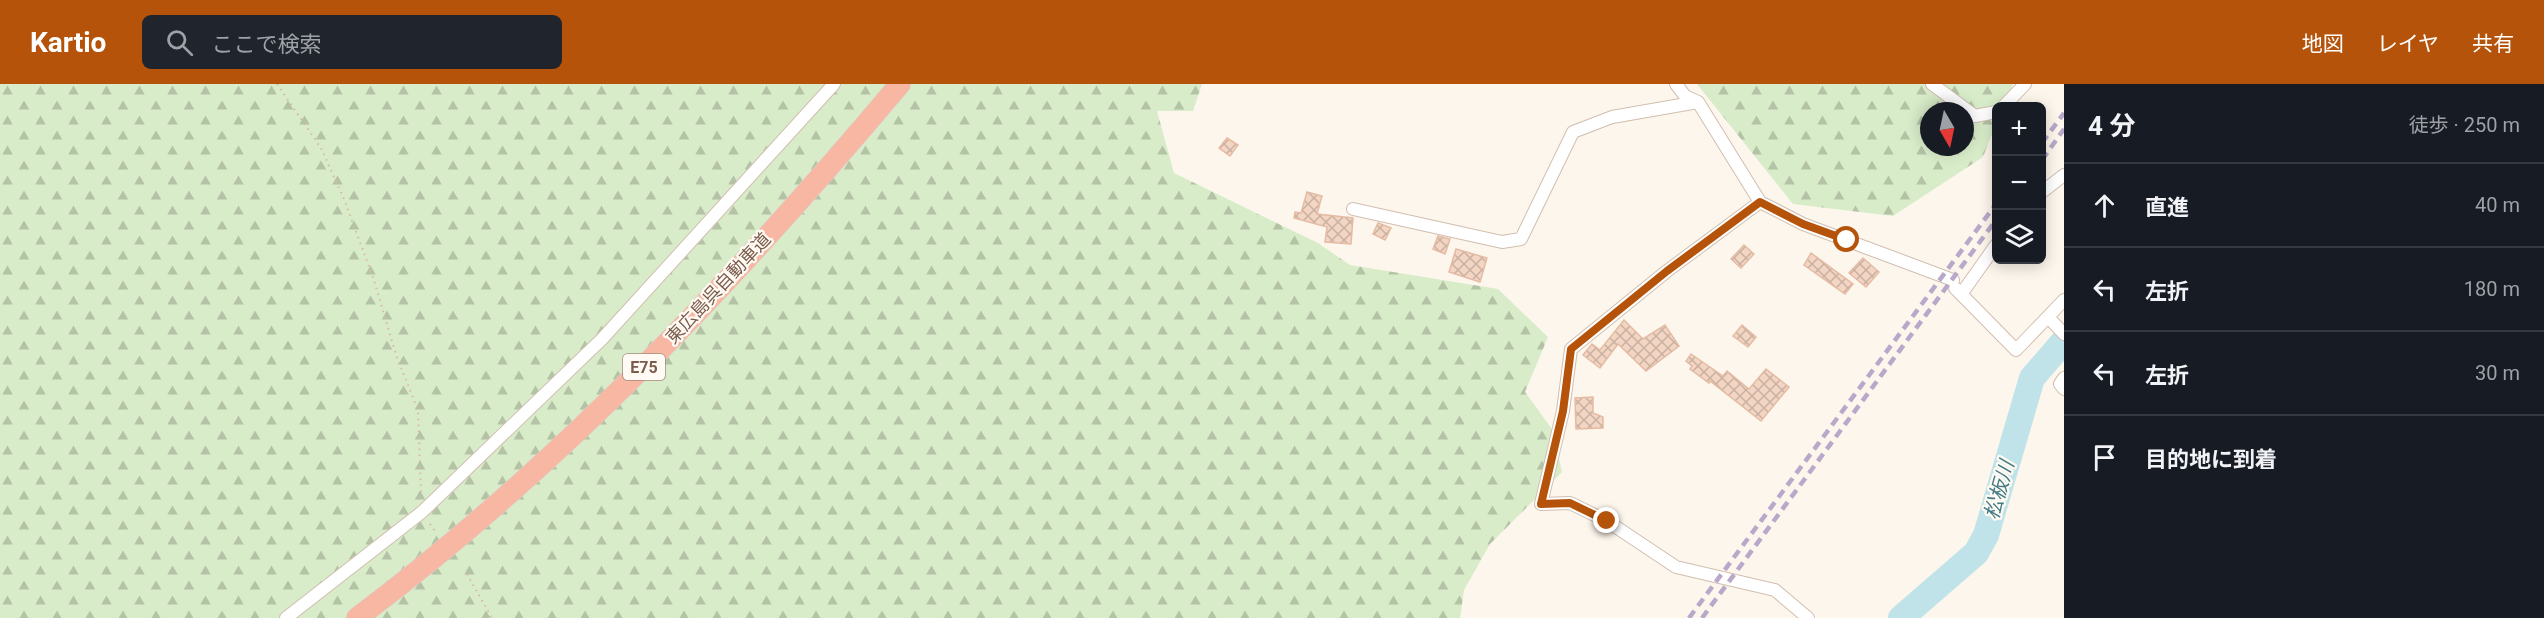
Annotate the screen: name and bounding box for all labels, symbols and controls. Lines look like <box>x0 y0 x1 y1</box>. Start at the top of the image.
search box <box>142 15 562 69</box>
text: Kartio <box>30 26 106 59</box>
icon: search <box>163 26 196 59</box>
text: ここで検索 <box>211 32 321 57</box>
text: 地図 <box>2302 32 2344 56</box>
text: レイヤ <box>2377 32 2439 56</box>
text: 共有 <box>2472 32 2514 56</box>
north arrow <box>1920 102 1974 156</box>
map controls <box>1992 102 2046 264</box>
button: + <box>1992 102 2046 156</box>
text: 4 分 <box>2088 111 2135 141</box>
text: 徒歩 · 250 m <box>2409 113 2520 137</box>
button: − <box>1992 156 2046 210</box>
icon: ahead <box>2088 189 2121 222</box>
text: 40 m <box>2475 193 2520 217</box>
text: 直進 <box>2145 195 2189 220</box>
button: layers <box>1992 210 2046 264</box>
route start <box>1833 226 1859 252</box>
street label: 東広島呉自動車道 <box>661 228 775 348</box>
icon: left <box>2088 273 2121 306</box>
text: 180 m <box>2464 277 2520 301</box>
text: 左折 <box>2145 279 2189 304</box>
road number: E75 <box>623 354 665 380</box>
icon: left <box>2088 357 2121 390</box>
text: 30 m <box>2475 361 2520 385</box>
text: 左折 <box>2145 363 2189 388</box>
icon: arrive <box>2088 441 2121 474</box>
text: 目的地に到着 <box>2145 447 2277 472</box>
water label: 松板川 <box>1979 456 2019 522</box>
route end <box>1593 507 1619 533</box>

